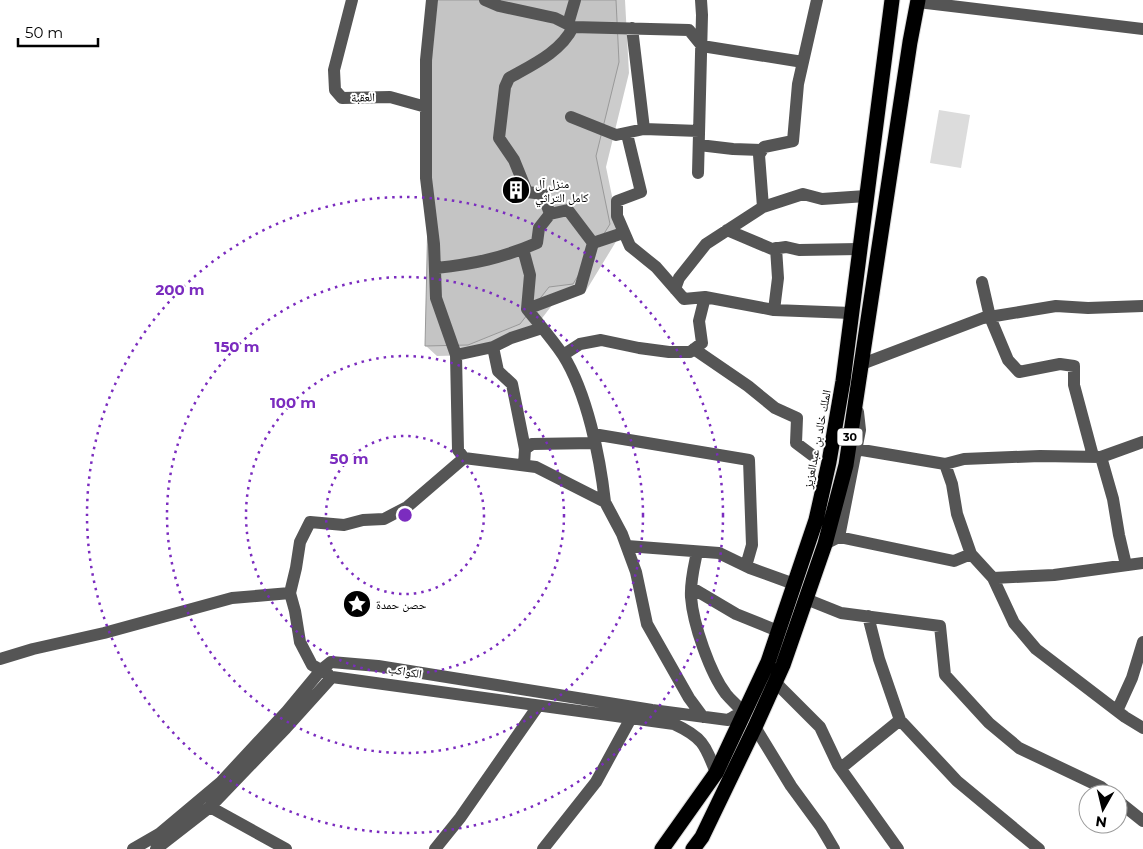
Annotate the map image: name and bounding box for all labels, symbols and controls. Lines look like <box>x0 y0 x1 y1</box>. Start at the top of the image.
scale bar <box>18 15 98 47</box>
text: 50 m <box>25 23 63 42</box>
street label: العقبة <box>351 89 375 105</box>
building icon: منزل آل كامل التراثي <box>501 175 531 205</box>
place label: منزل آل كامل التراثي <box>535 176 589 208</box>
text: 200 m <box>155 280 205 299</box>
text: 150 m <box>215 337 259 356</box>
street label: الملك خالد بن عبدالعزيز <box>800 388 834 491</box>
text: 100 m <box>270 393 316 412</box>
road number: 30 <box>838 428 862 446</box>
text: 50 m <box>329 449 369 468</box>
centre of rings <box>396 506 414 524</box>
place icon: حصن حمدة <box>342 589 372 619</box>
place label: حصن حمدة <box>376 597 427 612</box>
street label: الكواكب <box>387 661 423 681</box>
north arrow <box>1078 784 1128 834</box>
text: N <box>1094 812 1108 832</box>

